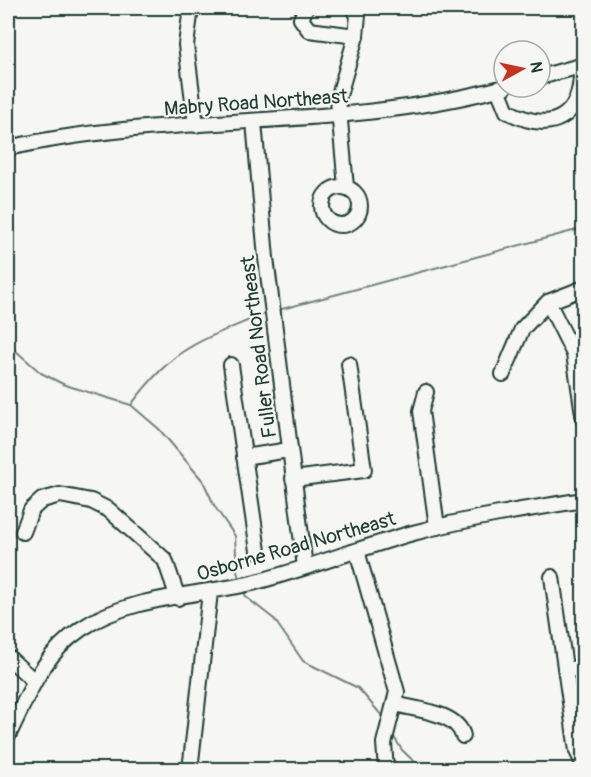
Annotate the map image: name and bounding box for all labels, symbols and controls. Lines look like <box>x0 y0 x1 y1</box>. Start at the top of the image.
north arrow <box>492 39 552 99</box>
text: N <box>525 60 547 74</box>
street label: Mabry Road Northeast <box>163 84 350 121</box>
street label: Fuller Road Northeast <box>235 253 282 440</box>
street label: Osborne Road Northeast <box>194 506 399 587</box>

